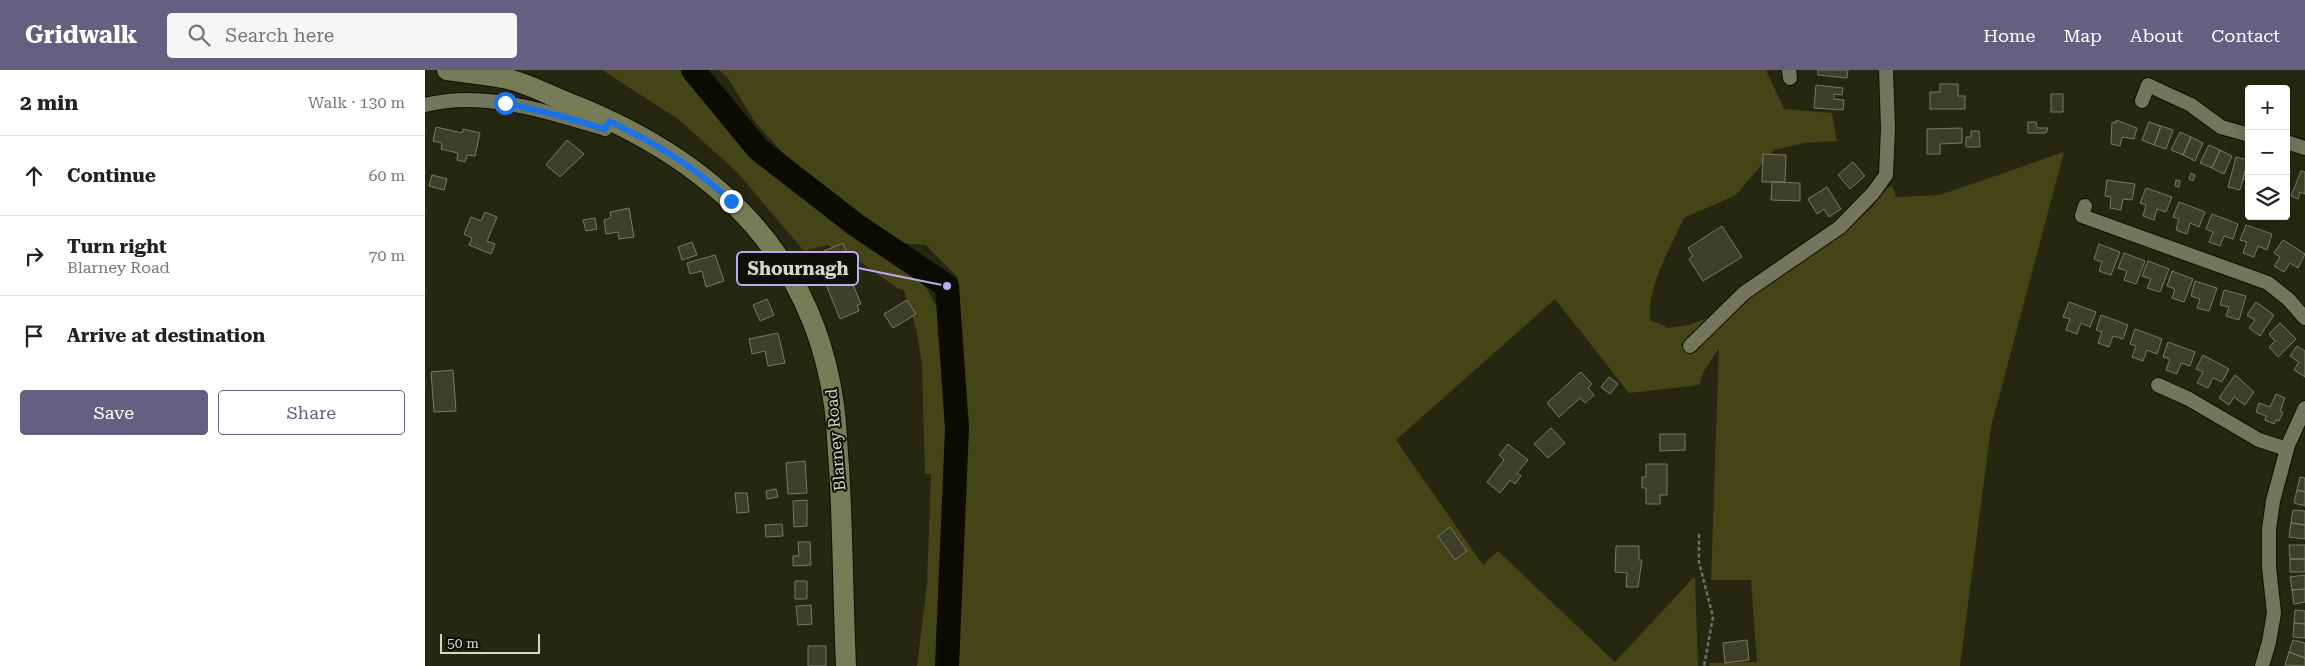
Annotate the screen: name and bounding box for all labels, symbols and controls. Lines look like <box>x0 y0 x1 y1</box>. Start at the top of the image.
search box <box>167 13 517 58</box>
text: Gridwalk <box>25 21 137 49</box>
icon: search <box>185 21 213 49</box>
text: Search here <box>225 24 334 47</box>
text: Home <box>1983 25 2035 46</box>
text: Map <box>2063 25 2102 46</box>
text: About <box>2130 25 2183 46</box>
text: Contact <box>2211 25 2280 46</box>
map controls <box>2245 85 2290 220</box>
button: + <box>2245 85 2290 130</box>
text: 2 min <box>20 91 78 115</box>
route start <box>494 92 517 115</box>
text: Walk · 130 m <box>308 93 405 112</box>
button: − <box>2245 130 2290 175</box>
icon: ahead <box>20 162 48 190</box>
text: Continue <box>67 164 156 187</box>
text: 60 m <box>368 166 405 185</box>
button: layers <box>2245 175 2290 220</box>
route end <box>720 190 743 213</box>
text: Turn right <box>67 235 167 258</box>
icon: right <box>20 242 48 270</box>
text: 70 m <box>368 246 405 265</box>
callout: Shournagh <box>737 252 858 285</box>
text: Blarney Road <box>67 258 170 277</box>
text: Shournagh <box>748 258 848 279</box>
icon: arrive <box>20 322 48 350</box>
text: Arrive at destination <box>67 324 265 347</box>
street label: Blarney Road <box>822 388 849 492</box>
button: Save <box>20 390 208 435</box>
button: Share <box>218 390 405 435</box>
scale bar <box>440 631 540 654</box>
text: 50 m <box>447 635 479 651</box>

